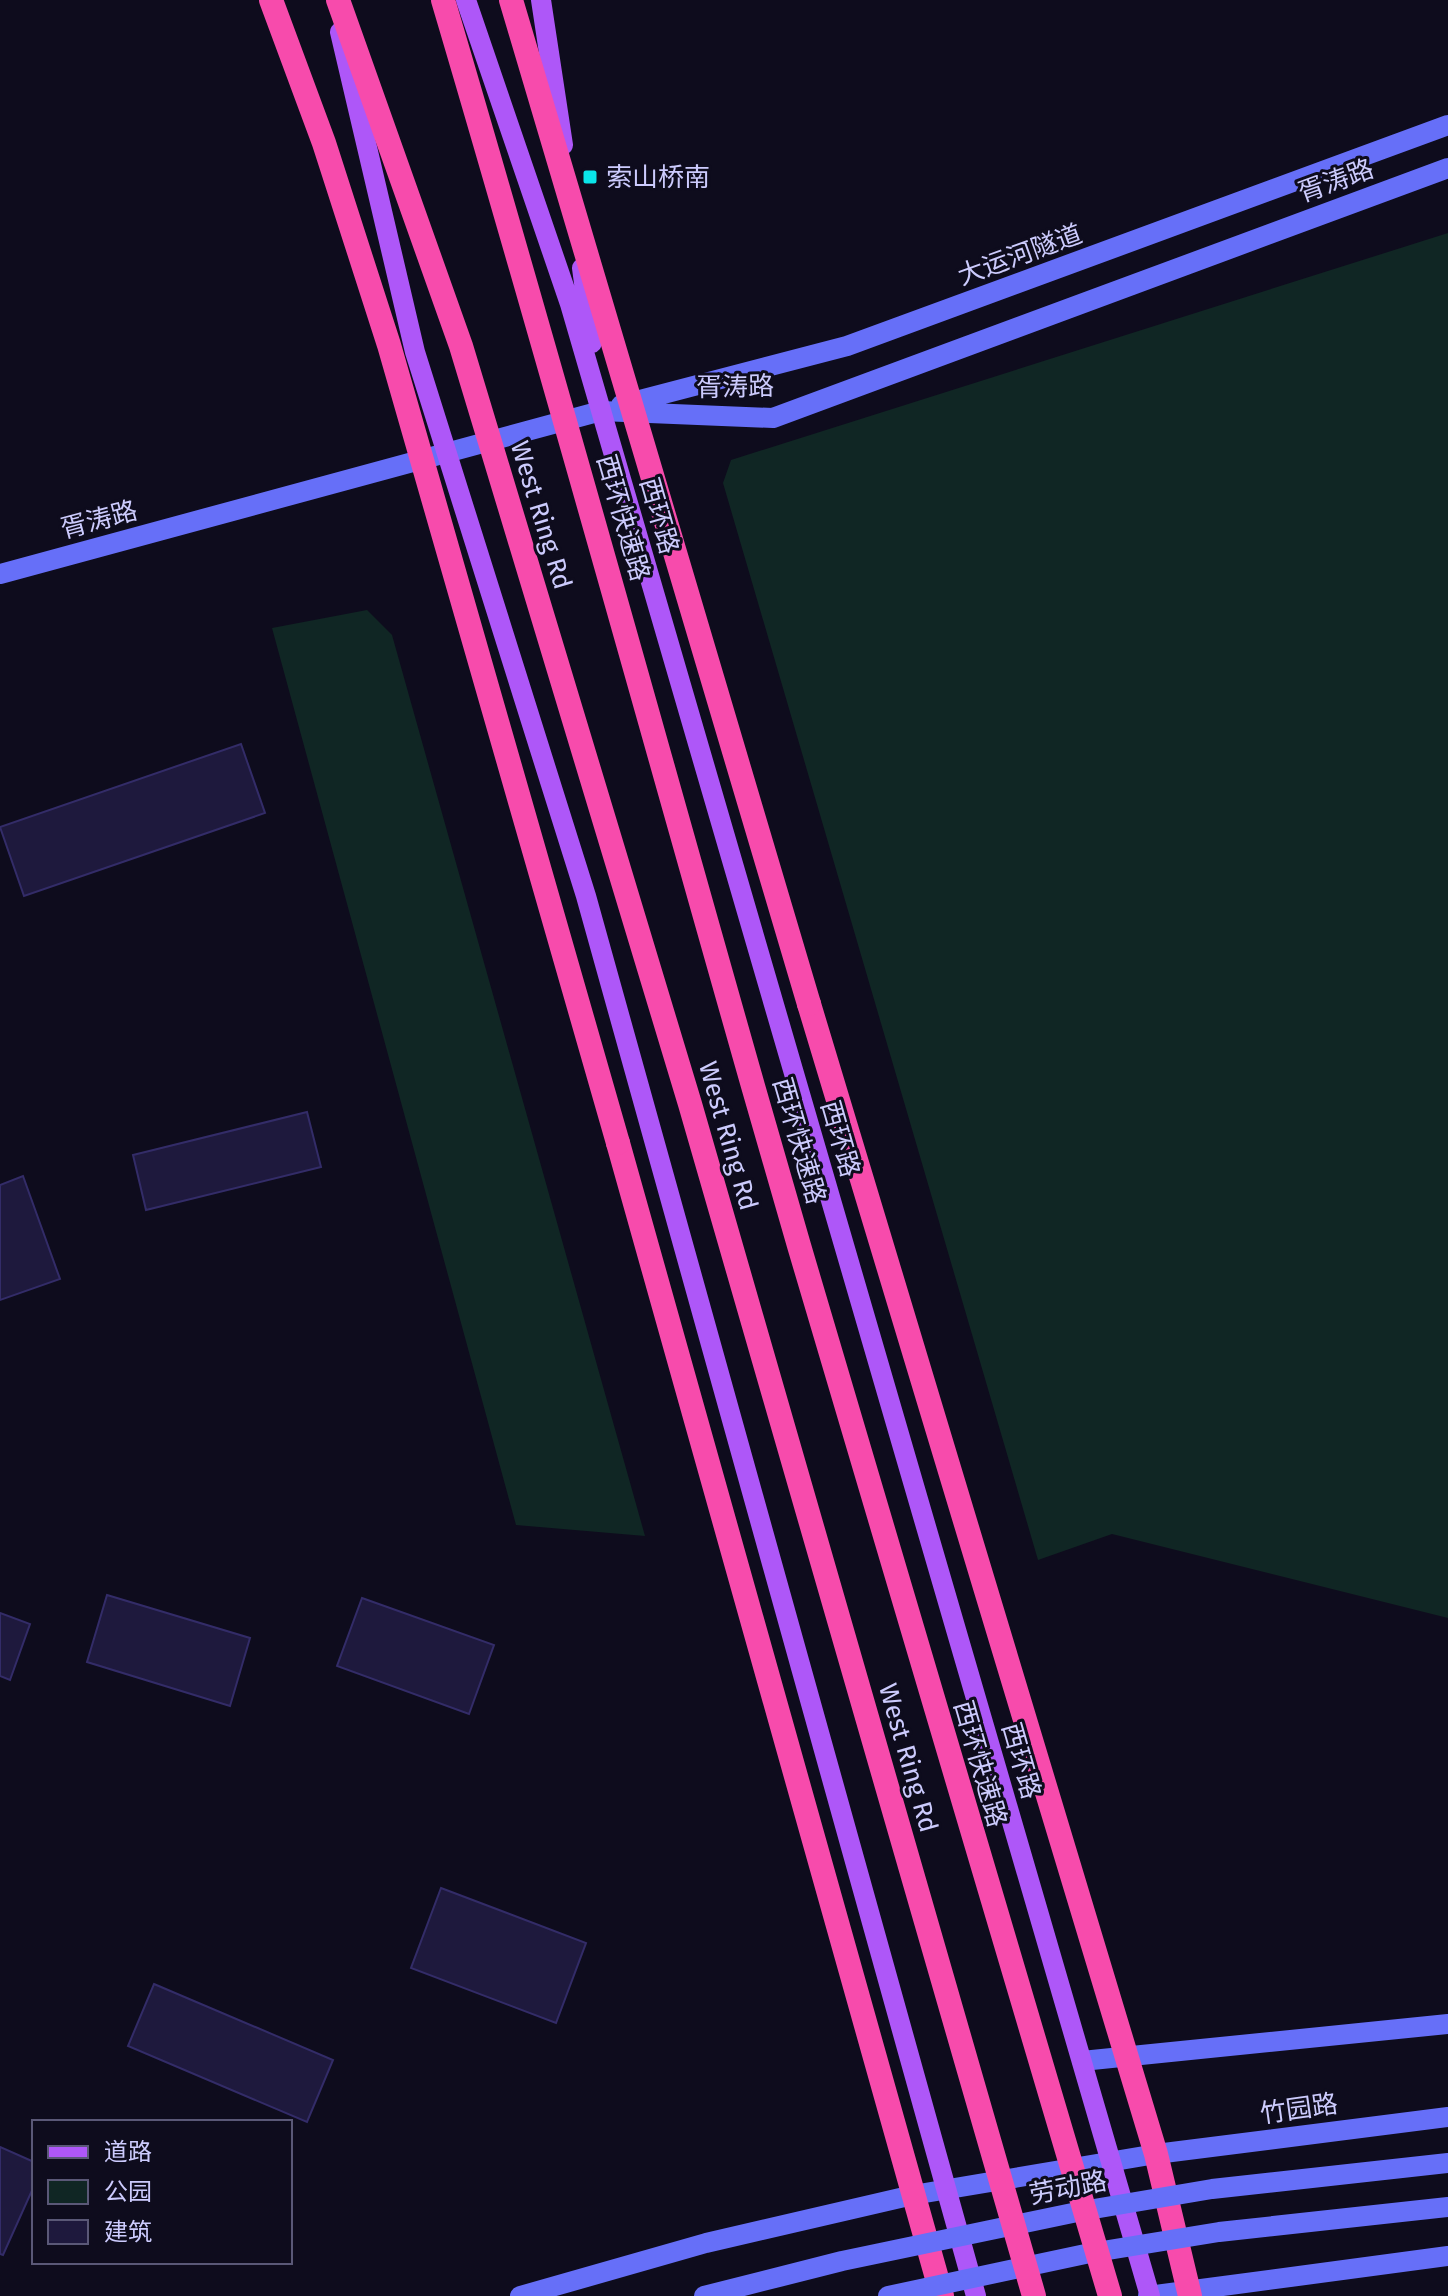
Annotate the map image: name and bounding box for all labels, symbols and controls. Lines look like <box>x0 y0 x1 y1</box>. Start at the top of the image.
street label: 胥涛路 <box>1294 153 1378 209</box>
place label: 索山桥南 <box>606 162 710 193</box>
marker: 索山桥南 <box>581 168 599 186</box>
street label: 大运河隧道 <box>954 218 1086 292</box>
street label: 胥涛路 <box>696 371 774 403</box>
street label: West Ring Rd <box>504 437 578 593</box>
street label: 西环快速路 <box>590 451 656 585</box>
street label: 西环路 <box>633 474 685 558</box>
street label: 胥涛路 <box>57 495 141 545</box>
street label: West Ring Rd <box>692 1058 764 1214</box>
street label: 西环快速路 <box>766 1074 832 1208</box>
street label: 西环路 <box>814 1097 866 1181</box>
street label: West Ring Rd <box>872 1680 944 1836</box>
street label: 西环快速路 <box>947 1697 1013 1831</box>
street label: 西环路 <box>995 1719 1047 1803</box>
street label: 竹园路 <box>1258 2088 1340 2130</box>
legend <box>32 2120 292 2264</box>
text: 道路 <box>104 2138 152 2166</box>
street label: 劳动路 <box>1027 2165 1109 2211</box>
text: 公园 <box>104 2178 152 2206</box>
text: 建筑 <box>104 2218 152 2246</box>

